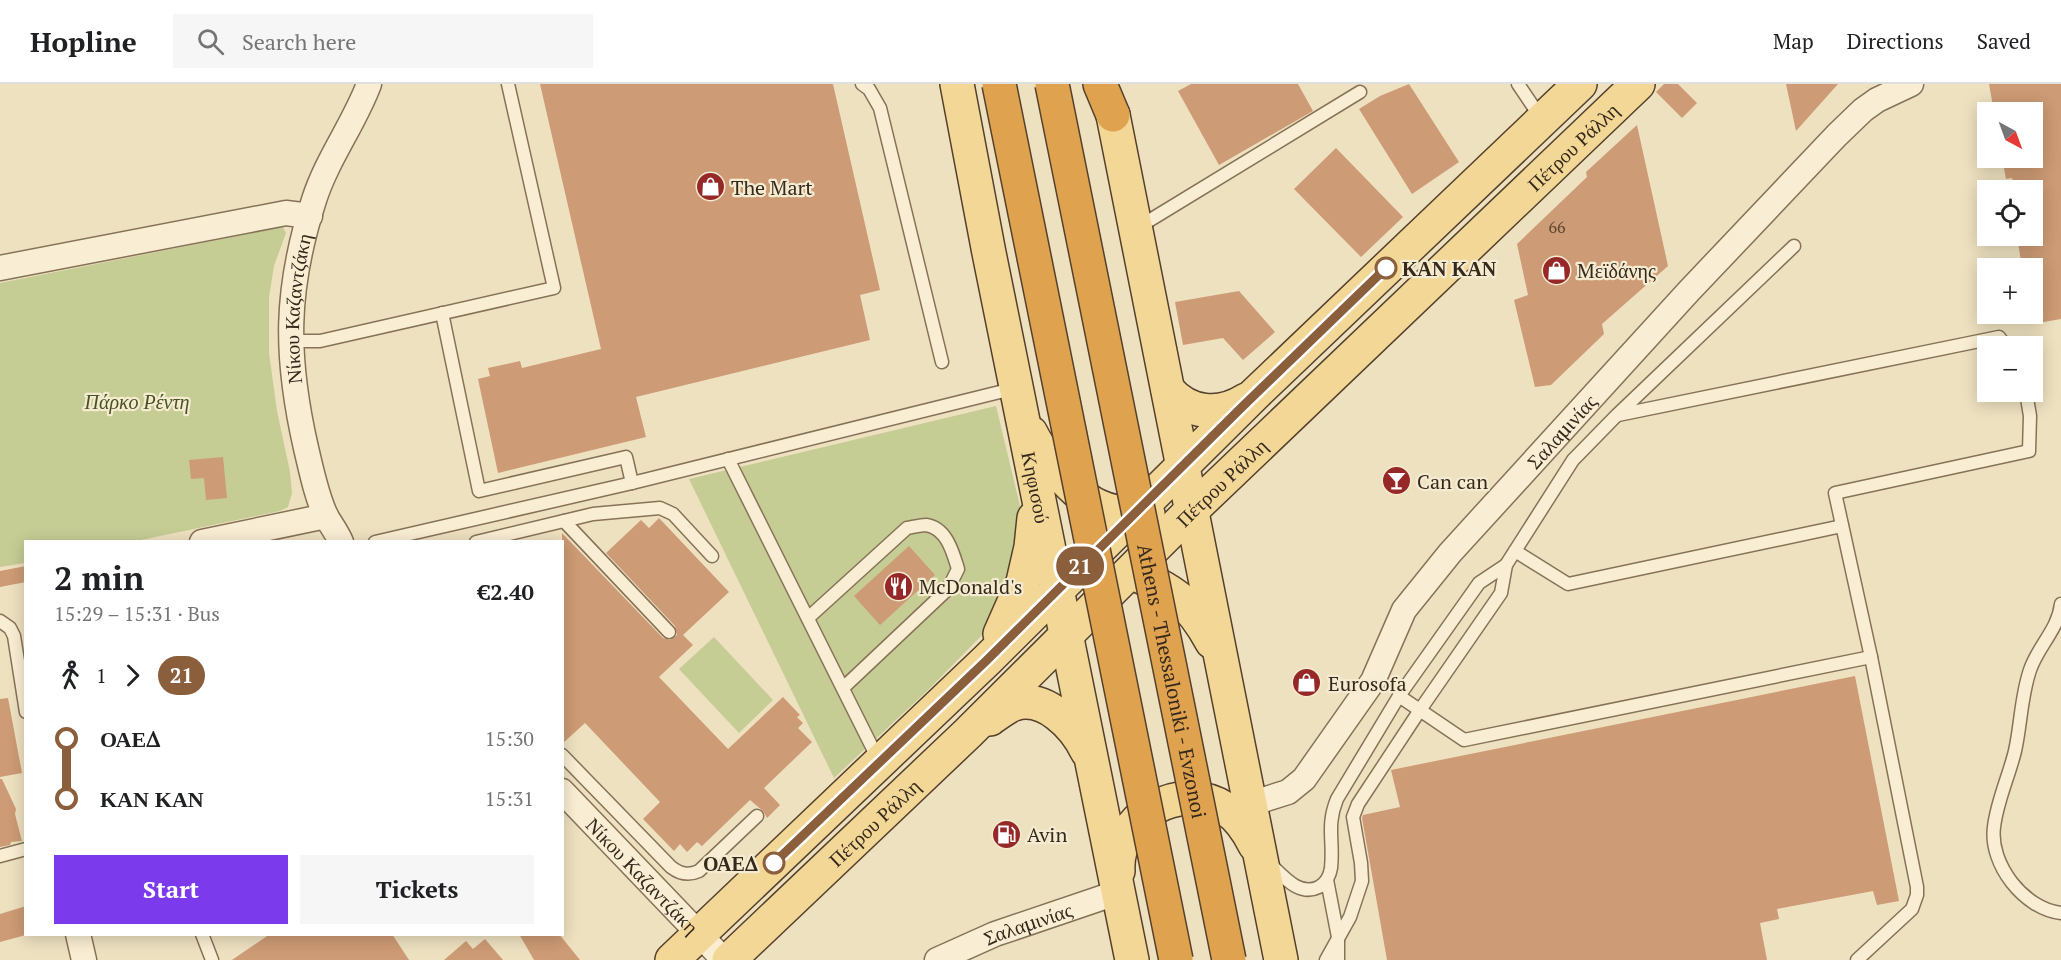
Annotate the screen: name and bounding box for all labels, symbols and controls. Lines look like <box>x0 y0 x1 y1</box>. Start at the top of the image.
search box <box>173 14 593 68</box>
text: Hopline <box>30 23 137 60</box>
icon: search <box>194 25 227 58</box>
text: Search here <box>242 27 356 56</box>
text: Map <box>1773 27 1814 55</box>
text: Directions <box>1847 27 1944 55</box>
text: Saved <box>1977 27 2031 55</box>
street label: Πέτρου Ράλλη <box>1521 96 1624 197</box>
north arrow <box>1977 102 2043 168</box>
map controls <box>1977 102 2043 402</box>
shop icon: The Mart <box>694 171 726 203</box>
place label: The Mart <box>731 174 813 201</box>
button: locate <box>1977 180 2043 246</box>
house number: 66 <box>1548 216 1566 238</box>
street label: Νίκου Καζαντζάκη <box>278 230 317 386</box>
shop icon: Μεϊδάνης <box>1540 254 1572 286</box>
place label: ΚΑΝ ΚΑΝ <box>1402 255 1497 282</box>
marker: ΚΑΝ ΚΑΝ <box>1375 257 1397 279</box>
place label: Μεϊδάνης <box>1577 257 1656 284</box>
button: + <box>1977 258 2043 324</box>
button: − <box>1977 336 2043 402</box>
park label: Πάρκο Ρέντη <box>83 388 190 415</box>
street label: Σαλαμινίας <box>1520 388 1602 474</box>
street label: Πέτρου Ράλλη <box>1170 432 1273 532</box>
street label: Κηφισού <box>1016 449 1057 526</box>
bar icon: Can can <box>1380 465 1412 497</box>
place label: Can can <box>1417 468 1488 495</box>
street label: Athens - Thessaloniki - Evzonoi <box>1132 541 1214 821</box>
line badge: 21 <box>1053 546 1107 586</box>
text: 21 <box>1068 552 1092 580</box>
text: 2 min <box>54 556 144 599</box>
restaurant icon: McDonald's <box>882 570 914 602</box>
place label: McDonald's <box>919 573 1023 600</box>
text: €2.40 <box>478 577 534 606</box>
text: 15:29 – 15:31 · Bus <box>54 600 220 627</box>
icon: walk <box>54 659 87 692</box>
icon: forward <box>116 659 149 692</box>
text: 21 <box>170 661 193 689</box>
text: 1 <box>96 662 107 689</box>
shop icon: Eurosofa <box>1291 667 1323 699</box>
place label: Eurosofa <box>1328 670 1407 697</box>
text: ΟΑΕΔ <box>100 724 161 753</box>
text: 15:30 <box>485 725 534 752</box>
street label: Πέτρου Ράλλη <box>822 772 926 872</box>
text: ΚΑΝ ΚΑΝ <box>100 784 204 813</box>
text: 15:31 <box>485 785 534 812</box>
street label: Νίκου Καζαντζάκη <box>581 811 705 940</box>
fuel station icon: Avin <box>990 818 1022 850</box>
place label: Avin <box>1027 821 1067 848</box>
place label: ΟΑΕΔ <box>703 850 758 877</box>
marker: ΟΑΕΔ <box>763 852 785 874</box>
button: Start <box>54 855 288 924</box>
button: Tickets <box>300 855 534 924</box>
street label: Σαλαμινίας <box>979 895 1076 951</box>

